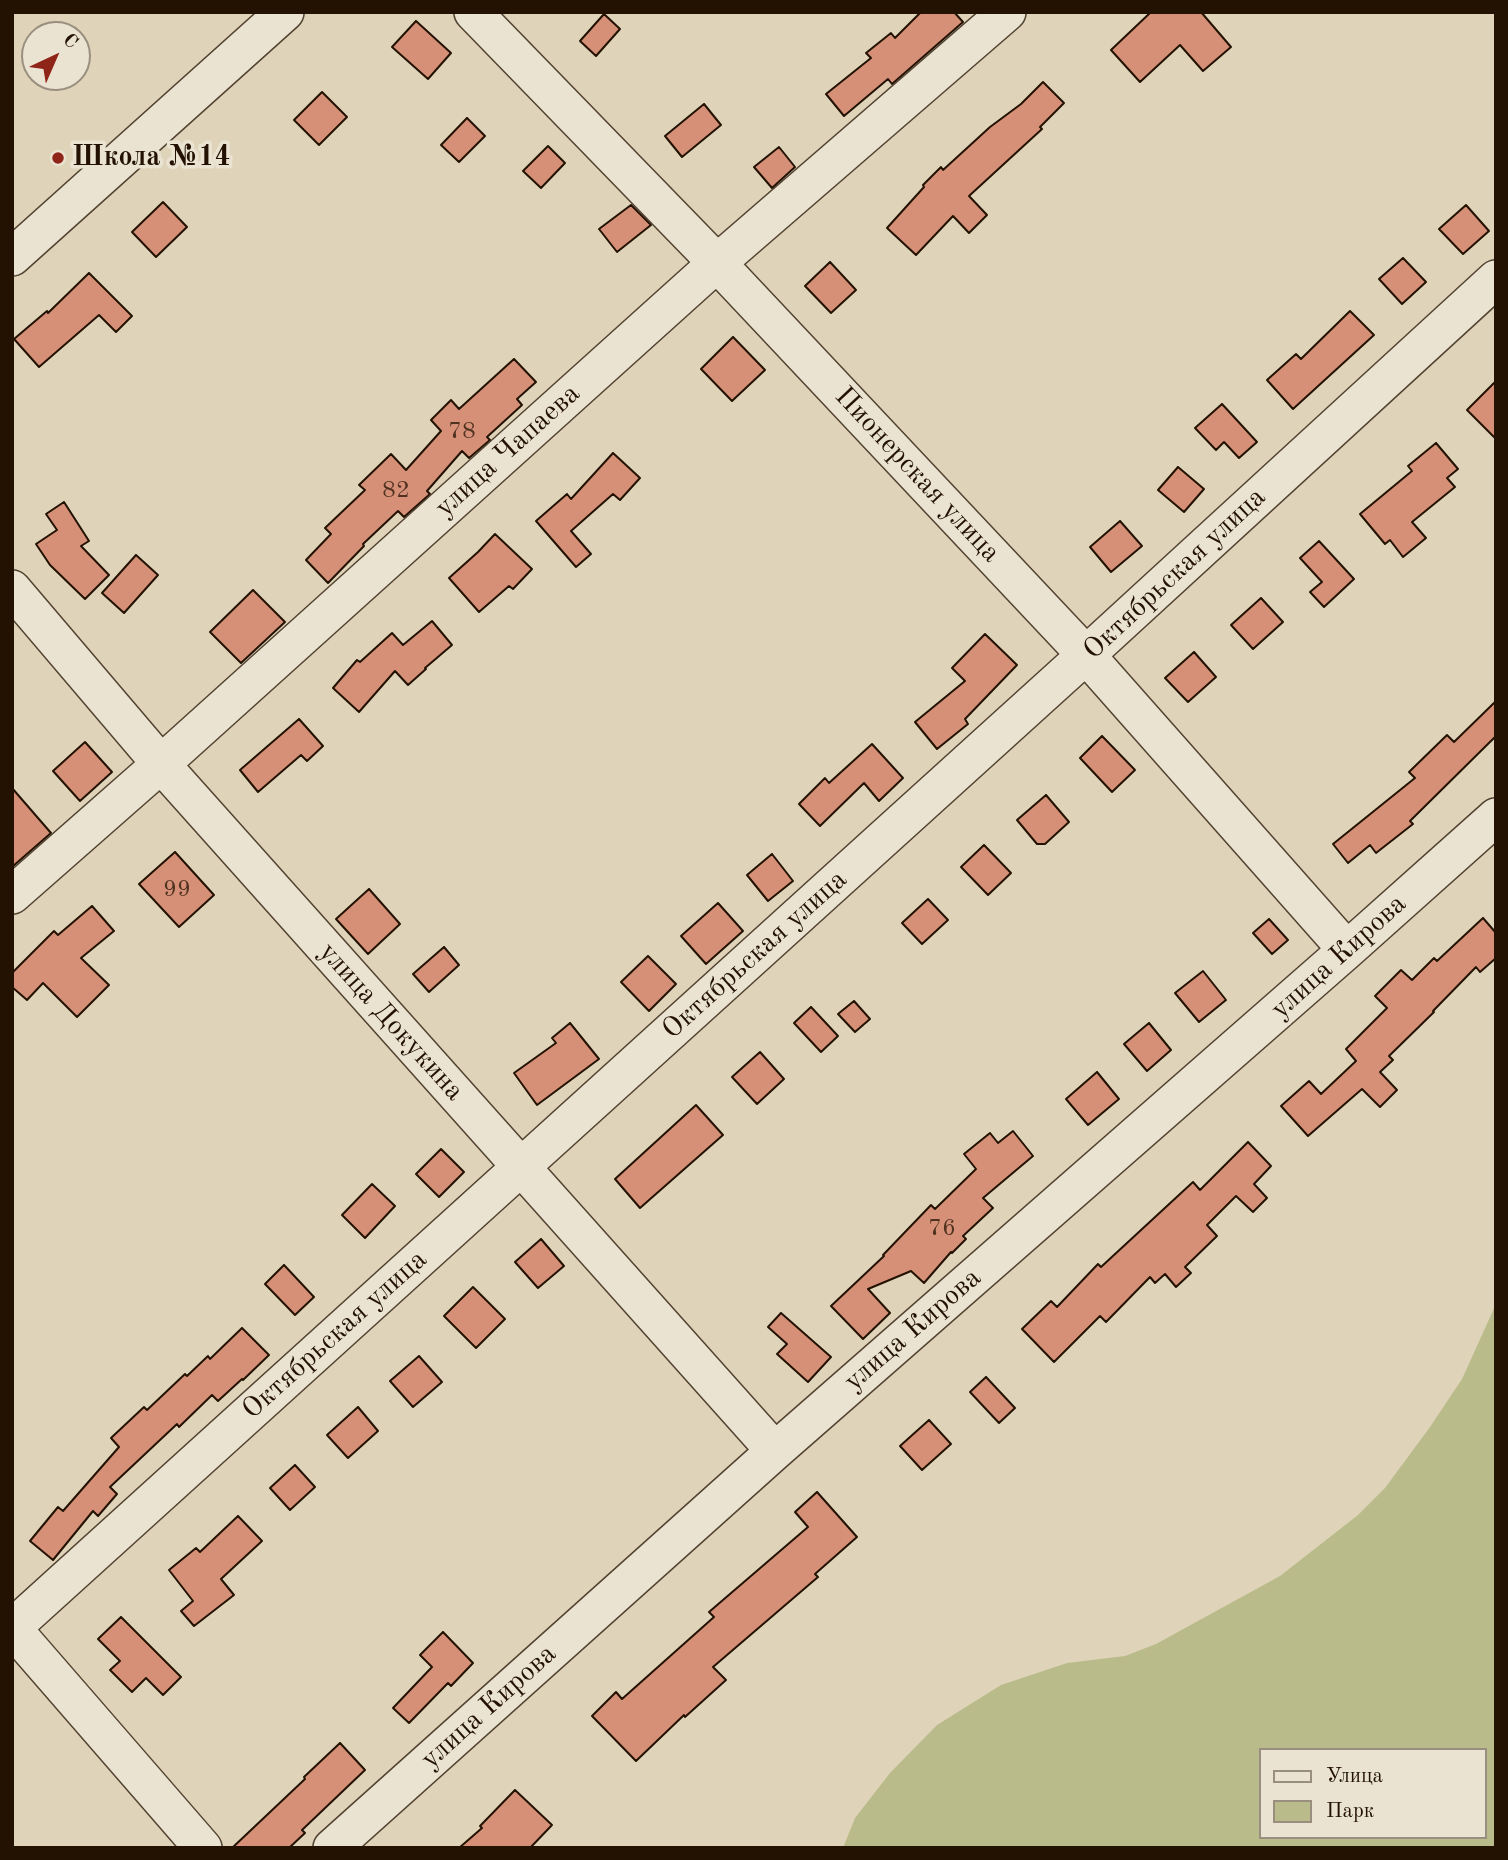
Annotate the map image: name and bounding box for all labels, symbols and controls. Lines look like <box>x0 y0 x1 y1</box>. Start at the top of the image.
north arrow <box>21 21 91 91</box>
text: С <box>58 31 81 53</box>
place label: Школа №14 <box>72 141 231 175</box>
marker: Школа №14 <box>50 150 66 166</box>
street label: улица Чапаева <box>429 377 587 525</box>
street label: Пионерская улица <box>827 380 1007 570</box>
house number: 78 <box>448 418 476 446</box>
house number: 82 <box>382 477 410 505</box>
street label: Октябрьская улица <box>1077 481 1273 667</box>
street label: Октябрьская улица <box>656 863 854 1047</box>
house number: 99 <box>163 876 191 904</box>
street label: улица Кирова <box>1264 887 1414 1027</box>
street label: улица Докукина <box>311 936 471 1108</box>
house number: 76 <box>928 1215 956 1243</box>
street label: Октябрьская улица <box>236 1243 434 1427</box>
street label: улица Кирова <box>838 1261 988 1399</box>
street label: улица Кирова <box>414 1637 564 1777</box>
legend <box>1260 1748 1487 1839</box>
text: Улица <box>1326 1766 1383 1787</box>
text: Парк <box>1326 1801 1374 1822</box>

